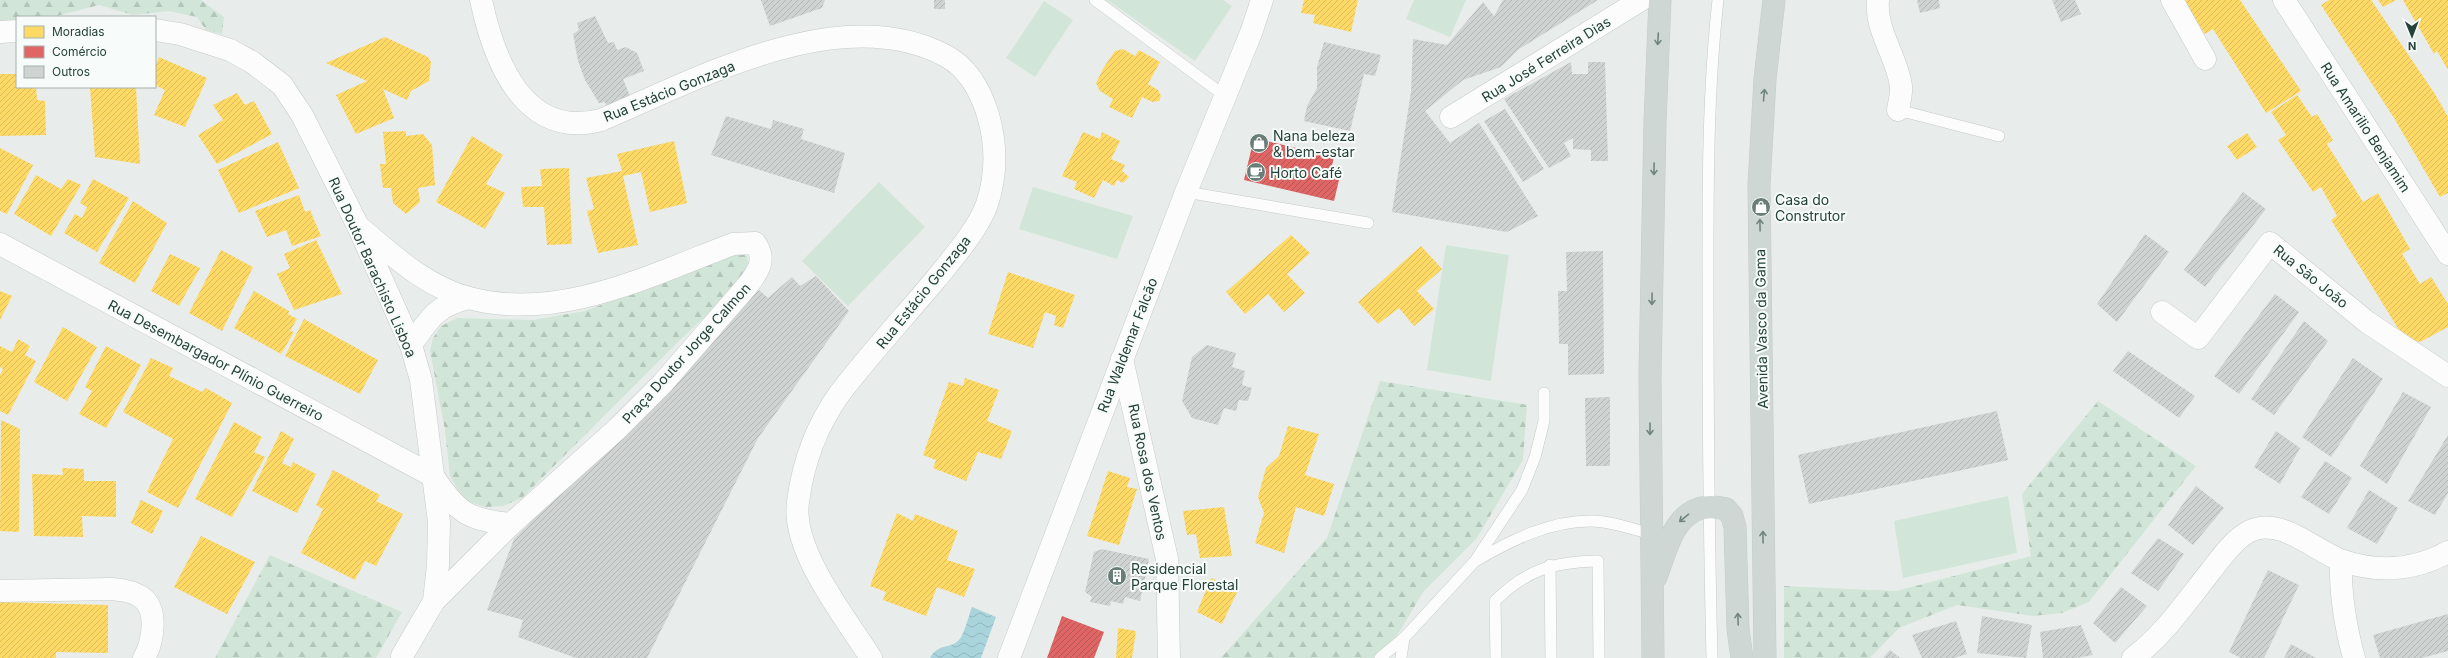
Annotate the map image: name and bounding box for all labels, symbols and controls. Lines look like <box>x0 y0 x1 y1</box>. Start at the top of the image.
street label: Rua José Ferreira Dias <box>1478 12 1614 106</box>
legend <box>16 16 156 88</box>
north arrow <box>2392 16 2432 56</box>
text: Moradias <box>52 24 105 39</box>
one-way arrow <box>1655 32 1662 45</box>
text: N <box>2408 39 2416 53</box>
text: Comércio <box>52 44 107 59</box>
street label: Rua Estácio Gonzaga <box>601 57 737 125</box>
street label: Rua Amarilio Benjamim <box>2318 59 2414 195</box>
text: Outros <box>52 64 90 79</box>
one-way arrow <box>1760 89 1767 102</box>
place label: Nana beleza & bem-estar <box>1273 127 1355 160</box>
shop icon: Nana beleza & bem-estar <box>1248 132 1270 154</box>
cafe icon: Horto Café <box>1245 161 1267 183</box>
one-way arrow <box>1650 162 1658 175</box>
place label: Horto Café <box>1270 164 1342 181</box>
street label: Rua Doutor Barachisto Lisboa <box>325 174 421 360</box>
place label: Casa do Construtor <box>1775 191 1846 224</box>
shop icon: Casa do Construtor <box>1750 196 1772 218</box>
one-way arrow <box>1756 219 1764 232</box>
street label: Rua Estácio Gonzaga <box>872 232 974 352</box>
street label: Rua São João <box>2270 241 2352 311</box>
street label: Avenida Vasco da Gama <box>1751 249 1771 409</box>
street label: Rua Waldemar Falcão <box>1093 275 1161 415</box>
street label: Praça Doutor Jorge Calmon <box>618 279 754 427</box>
one-way arrow <box>1648 292 1656 305</box>
street label: Rua Desembargador Plínio Guerreiro <box>105 296 327 424</box>
street label: Rua Rosa dos Ventos <box>1125 402 1171 542</box>
one-way arrow <box>1646 422 1654 435</box>
one-way arrow <box>1679 514 1689 523</box>
one-way arrow <box>1760 531 1767 544</box>
place label: Residencial Parque Florestal <box>1131 560 1238 593</box>
building icon: Residencial Parque Florestal <box>1106 565 1128 587</box>
one-way arrow <box>1734 613 1741 626</box>

